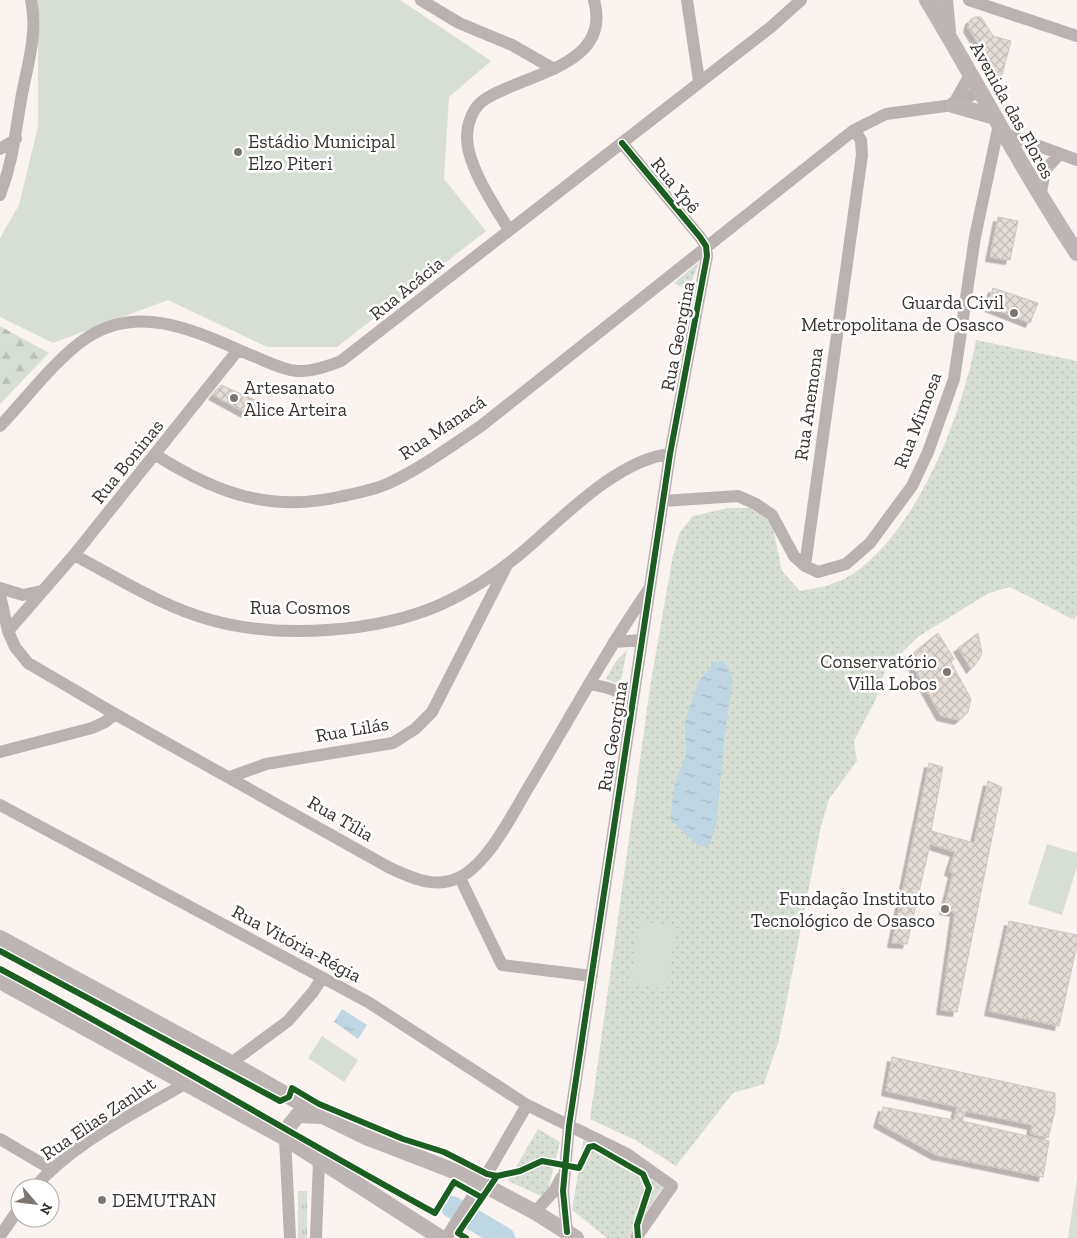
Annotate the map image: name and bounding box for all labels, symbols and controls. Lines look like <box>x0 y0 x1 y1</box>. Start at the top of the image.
street label: Avenida das Flores <box>965 38 1060 183</box>
place label: Estádio Municipal Elzo Piteri <box>248 130 396 175</box>
marker: Estádio Municipal Elzo Piteri <box>232 146 244 158</box>
street label: Rua Ypê <box>646 153 705 218</box>
street label: Rua Acácia <box>365 252 448 325</box>
street label: Rua Georgina <box>656 279 699 393</box>
place label: Guarda Civil Metropolitana de Osasco <box>801 291 1004 336</box>
marker: Guarda Civil Metropolitana de Osasco <box>1008 307 1020 319</box>
street label: Rua Anemona <box>789 346 828 462</box>
street label: Rua Mimosa <box>889 369 946 472</box>
place label: Artesanato Alice Arteira <box>244 376 347 421</box>
street label: Rua Manacá <box>395 390 490 465</box>
marker: Artesanato Alice Arteira <box>228 392 240 404</box>
street label: Rua Boninas <box>86 415 168 508</box>
street label: Rua Cosmos <box>250 596 350 619</box>
place label: Conservatório Villa Lobos <box>820 650 937 695</box>
marker: Conservatório Villa Lobos <box>941 666 953 678</box>
street label: Rua Georgina <box>592 679 633 793</box>
street label: Rua Lilás <box>314 712 391 747</box>
street label: Rua Tília <box>304 790 378 846</box>
place label: Fundação Instituto Tecnológico de Osasco <box>751 887 935 932</box>
street label: Rua Vitória-Régia <box>228 900 365 987</box>
marker: Fundação Instituto Tecnológico de Osasco <box>939 903 951 915</box>
street label: Rua Elias Zanlut <box>37 1072 160 1165</box>
north arrow <box>10 1178 60 1228</box>
place label: DEMUTRAN <box>112 1189 217 1212</box>
marker: DEMUTRAN <box>96 1194 108 1206</box>
text: N <box>36 1200 56 1218</box>

